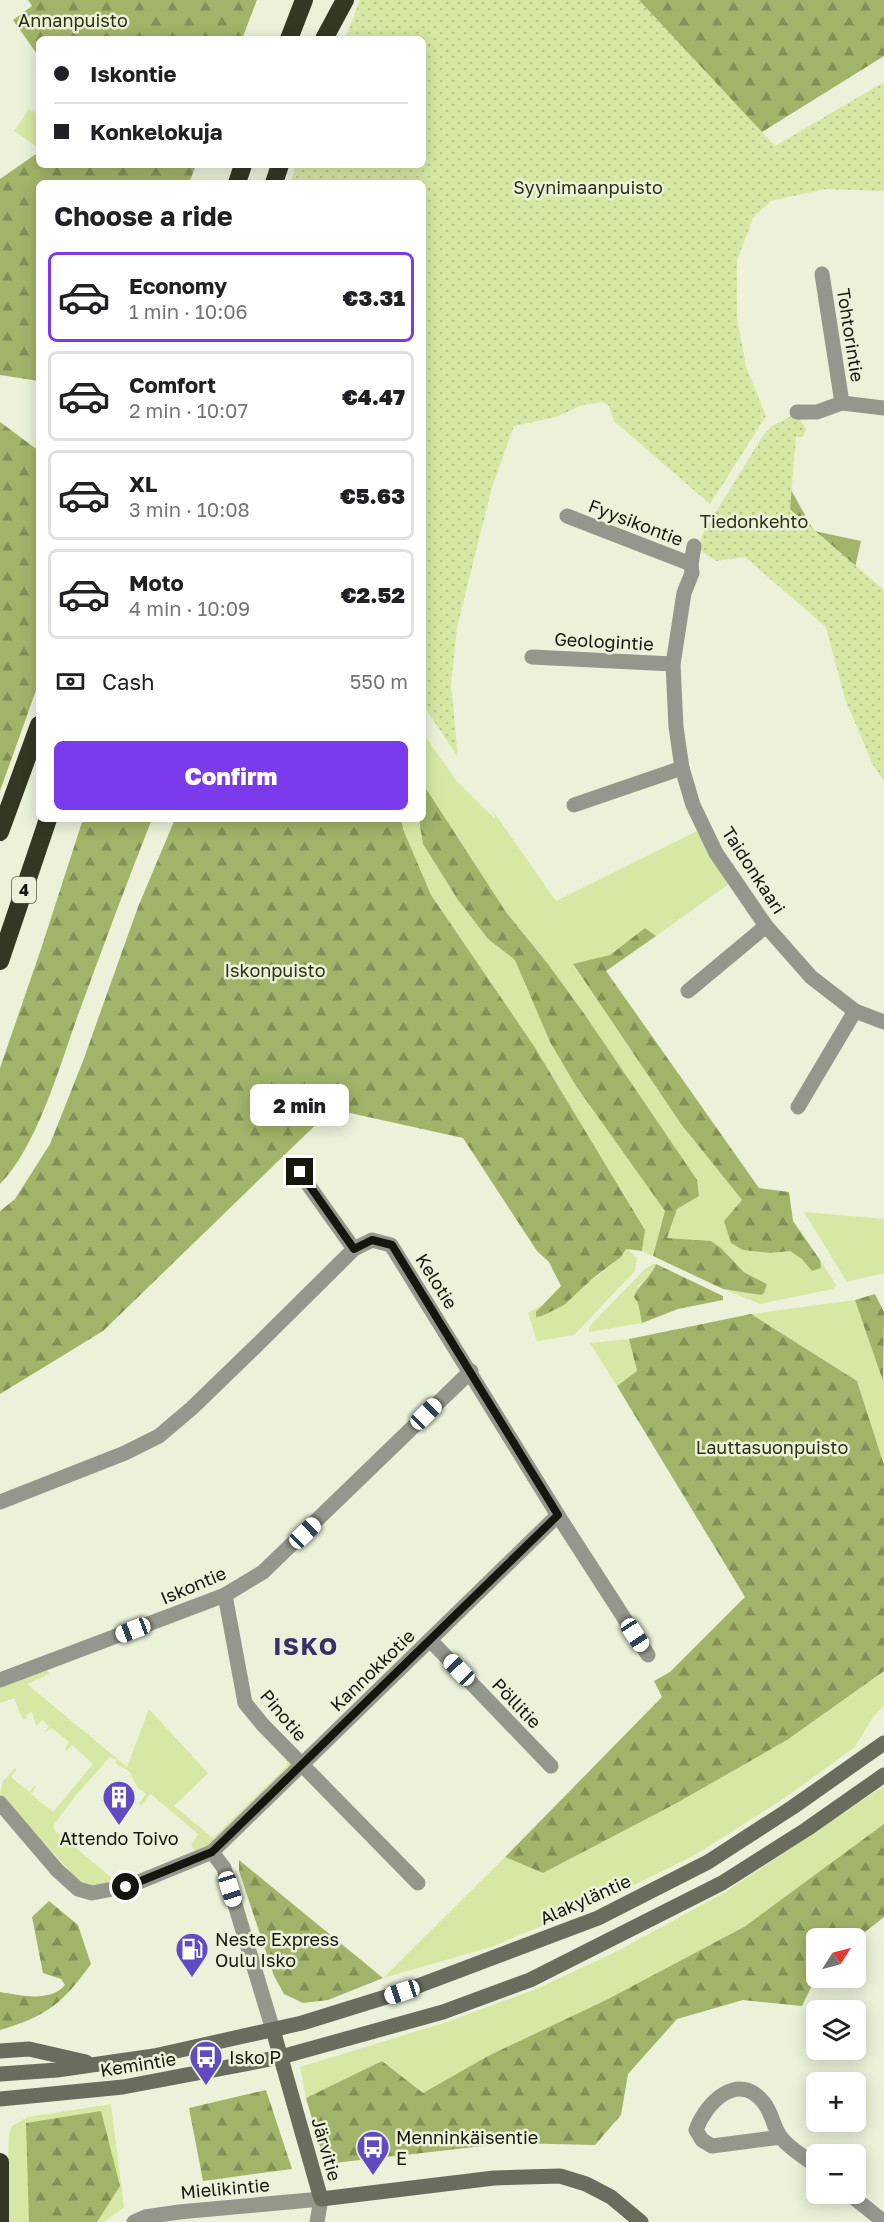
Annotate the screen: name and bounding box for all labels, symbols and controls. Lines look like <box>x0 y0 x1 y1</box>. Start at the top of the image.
park label: Annanpuisto <box>18 9 128 31</box>
text: Iskontie <box>90 60 176 87</box>
text: Konkelokuja <box>90 118 222 145</box>
park label: Syynimaanpuisto <box>513 176 663 198</box>
text: Choose a ride <box>54 200 233 232</box>
icon: car <box>57 270 111 324</box>
text: Economy <box>129 272 227 299</box>
text: €3.31 <box>343 284 405 311</box>
street label: Tohtorintie <box>833 287 869 383</box>
text: 1 min · 10:06 <box>129 299 248 323</box>
icon: car <box>57 369 111 423</box>
text: Comfort <box>129 371 216 398</box>
text: €4.47 <box>342 383 405 410</box>
text: 2 min · 10:07 <box>129 398 248 422</box>
icon: car <box>57 468 111 522</box>
text: XL <box>129 470 157 497</box>
text: €5.63 <box>340 482 405 509</box>
street label: Fyysikontie <box>585 494 687 550</box>
text: 3 min · 10:08 <box>129 497 250 521</box>
park label: Tiedonkehto <box>700 510 808 532</box>
icon: car <box>57 567 111 621</box>
text: Moto <box>129 569 184 596</box>
text: €2.52 <box>341 581 405 608</box>
text: 4 min · 10:09 <box>129 596 250 620</box>
street label: Geologintie <box>554 627 654 655</box>
icon: cash <box>54 665 87 698</box>
text: Cash <box>102 668 155 695</box>
text: 550 m <box>350 669 408 693</box>
button: Confirm <box>54 741 408 810</box>
street label: Taidonkaari <box>718 822 790 918</box>
road number: 4 <box>12 877 36 903</box>
park label: Iskonpuisto <box>224 959 326 981</box>
callout: 2 min <box>250 1085 350 1127</box>
text: 2 min <box>273 1093 326 1117</box>
route end <box>286 1158 313 1185</box>
street label: Kelotie <box>411 1249 463 1313</box>
car <box>407 1395 445 1433</box>
park label: Lauttasuonpuisto <box>696 1436 848 1458</box>
car <box>286 1514 324 1552</box>
street label: Iskontie <box>157 1561 229 1609</box>
car <box>113 1615 153 1645</box>
car <box>618 1615 652 1655</box>
street label: Kannokkotie <box>325 1624 419 1716</box>
district label: ISKO <box>273 1631 339 1660</box>
car <box>440 1651 478 1689</box>
street label: Pöllitie <box>488 1673 546 1733</box>
street label: Pinotie <box>256 1685 312 1745</box>
building icon: Attendo Toivo <box>101 1779 137 1826</box>
place label: Attendo Toivo <box>59 1827 179 1849</box>
car <box>216 1869 244 1909</box>
street label: Alakyläntie <box>536 1869 634 1929</box>
route start <box>112 1873 139 1900</box>
place label: Neste Express Oulu Isko <box>215 1928 339 1971</box>
north arrow <box>806 1928 866 1988</box>
map controls <box>806 1928 866 2204</box>
fuel station icon: Neste Express Oulu Isko <box>174 1931 210 1978</box>
car <box>382 1978 422 2006</box>
button: layers <box>806 2000 866 2060</box>
bus stop icon: Isko P <box>188 2039 224 2086</box>
place label: Isko P <box>229 2046 281 2068</box>
street label: Kemintie <box>98 2047 178 2081</box>
button: + <box>806 2072 866 2132</box>
street label: Järvitie <box>307 2115 347 2183</box>
place label: Menninkäisentie E <box>396 2126 538 2169</box>
bus stop icon: Menninkäisentie E <box>355 2129 391 2176</box>
button: − <box>806 2144 866 2204</box>
street label: Mielikintie <box>179 2173 271 2203</box>

